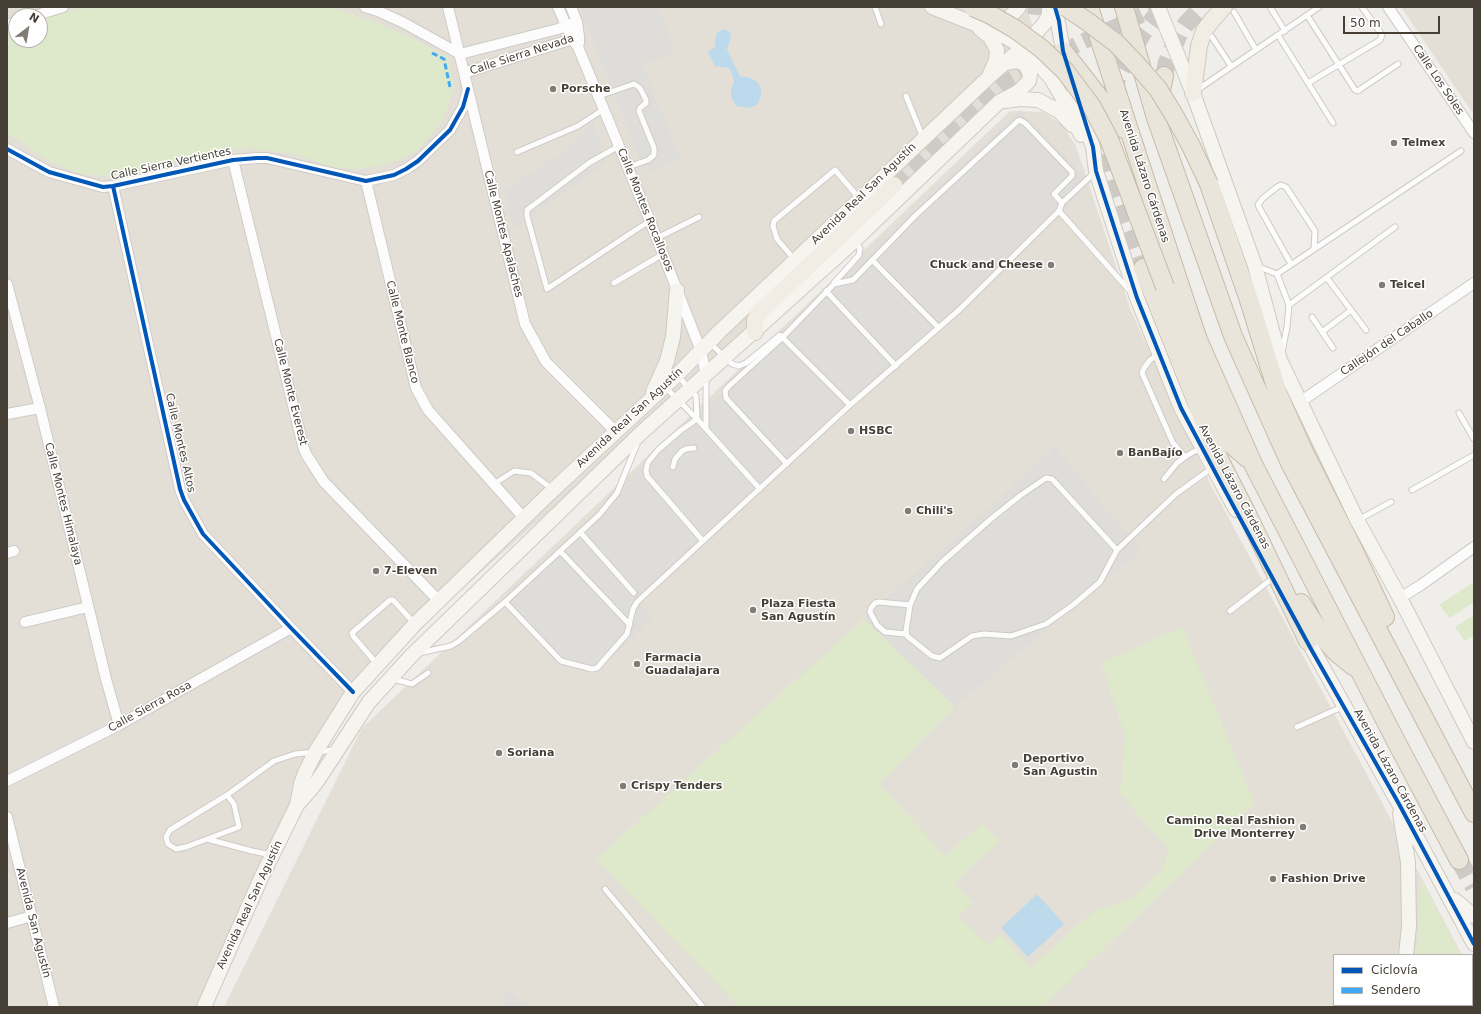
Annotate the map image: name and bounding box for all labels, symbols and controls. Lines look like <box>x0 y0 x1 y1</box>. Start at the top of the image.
north arrow <box>8 8 48 48</box>
scale bar <box>1345 8 1442 34</box>
text: N <box>27 10 41 26</box>
text: 50 m <box>1350 16 1381 30</box>
street label: Calle Sierra Nevada <box>468 32 576 78</box>
street label: Calle Los Soles <box>1410 42 1466 118</box>
place label: Porsche <box>561 82 610 96</box>
marker: Porsche <box>548 84 558 94</box>
street label: Avenida Lázaro Cárdenas <box>1116 108 1172 244</box>
place label: Telmex <box>1402 136 1445 150</box>
marker: Telmex <box>1389 138 1399 148</box>
street label: Avenida Real San Agustín <box>809 141 919 247</box>
street label: Calle Sierra Vertientes <box>110 145 232 183</box>
street label: Calle Montes Rocallosos <box>614 146 676 274</box>
street label: Calle Montes Apalaches <box>481 169 525 299</box>
place label: Chuck and Cheese <box>930 258 1043 272</box>
marker: Chuck and Cheese <box>1046 260 1056 270</box>
place label: Telcel <box>1390 278 1425 292</box>
street label: Calle Monte Blanco <box>383 279 421 385</box>
marker: Telcel <box>1377 280 1387 290</box>
street label: Callejón del Caballo <box>1338 307 1436 379</box>
street label: Calle Monte Everest <box>270 337 310 447</box>
street label: Avenida Real San Agustín <box>574 365 686 471</box>
street label: Calle Montes Altos <box>162 392 198 494</box>
street label: Avenida Lázaro Cárdenas <box>1195 422 1273 552</box>
place label: HSBC <box>859 424 893 438</box>
marker: HSBC <box>846 426 856 436</box>
street label: Calle Montes Himalaya <box>41 441 85 567</box>
place label: BanBajío <box>1128 446 1183 460</box>
marker: BanBajío <box>1115 448 1125 458</box>
place label: Chili's <box>916 504 953 518</box>
marker: Chili's <box>903 506 913 516</box>
place label: 7-Eleven <box>384 564 437 578</box>
marker: 7-Eleven <box>371 566 381 576</box>
place label: Plaza Fiesta San Agustín <box>761 597 836 623</box>
marker: Plaza Fiesta San Agustín <box>748 605 758 615</box>
place label: Farmacia Guadalajara <box>645 651 720 677</box>
marker: Farmacia Guadalajara <box>632 659 642 669</box>
street label: Calle Sierra Rosa <box>106 679 194 735</box>
street label: Avenida Lázaro Cárdenas <box>1350 707 1430 835</box>
place label: Soriana <box>507 746 554 760</box>
marker: Soriana <box>494 748 504 758</box>
place label: Deportivo San Agustin <box>1023 752 1098 778</box>
marker: Deportivo San Agustin <box>1010 760 1020 770</box>
place label: Crispy Tenders <box>631 779 722 793</box>
marker: Crispy Tenders <box>618 781 628 791</box>
place label: Camino Real Fashion Drive Monterrey <box>1166 814 1295 840</box>
marker: Camino Real Fashion Drive Monterrey <box>1298 822 1308 832</box>
street label: Avenida Real San Agustín <box>214 839 286 971</box>
street label: Avenida San Agustín <box>13 867 53 979</box>
place label: Fashion Drive <box>1281 872 1366 886</box>
marker: Fashion Drive <box>1268 874 1278 884</box>
legend <box>1333 954 1473 1006</box>
text: Ciclovía <box>1371 963 1418 977</box>
text: Sendero <box>1371 983 1421 997</box>

